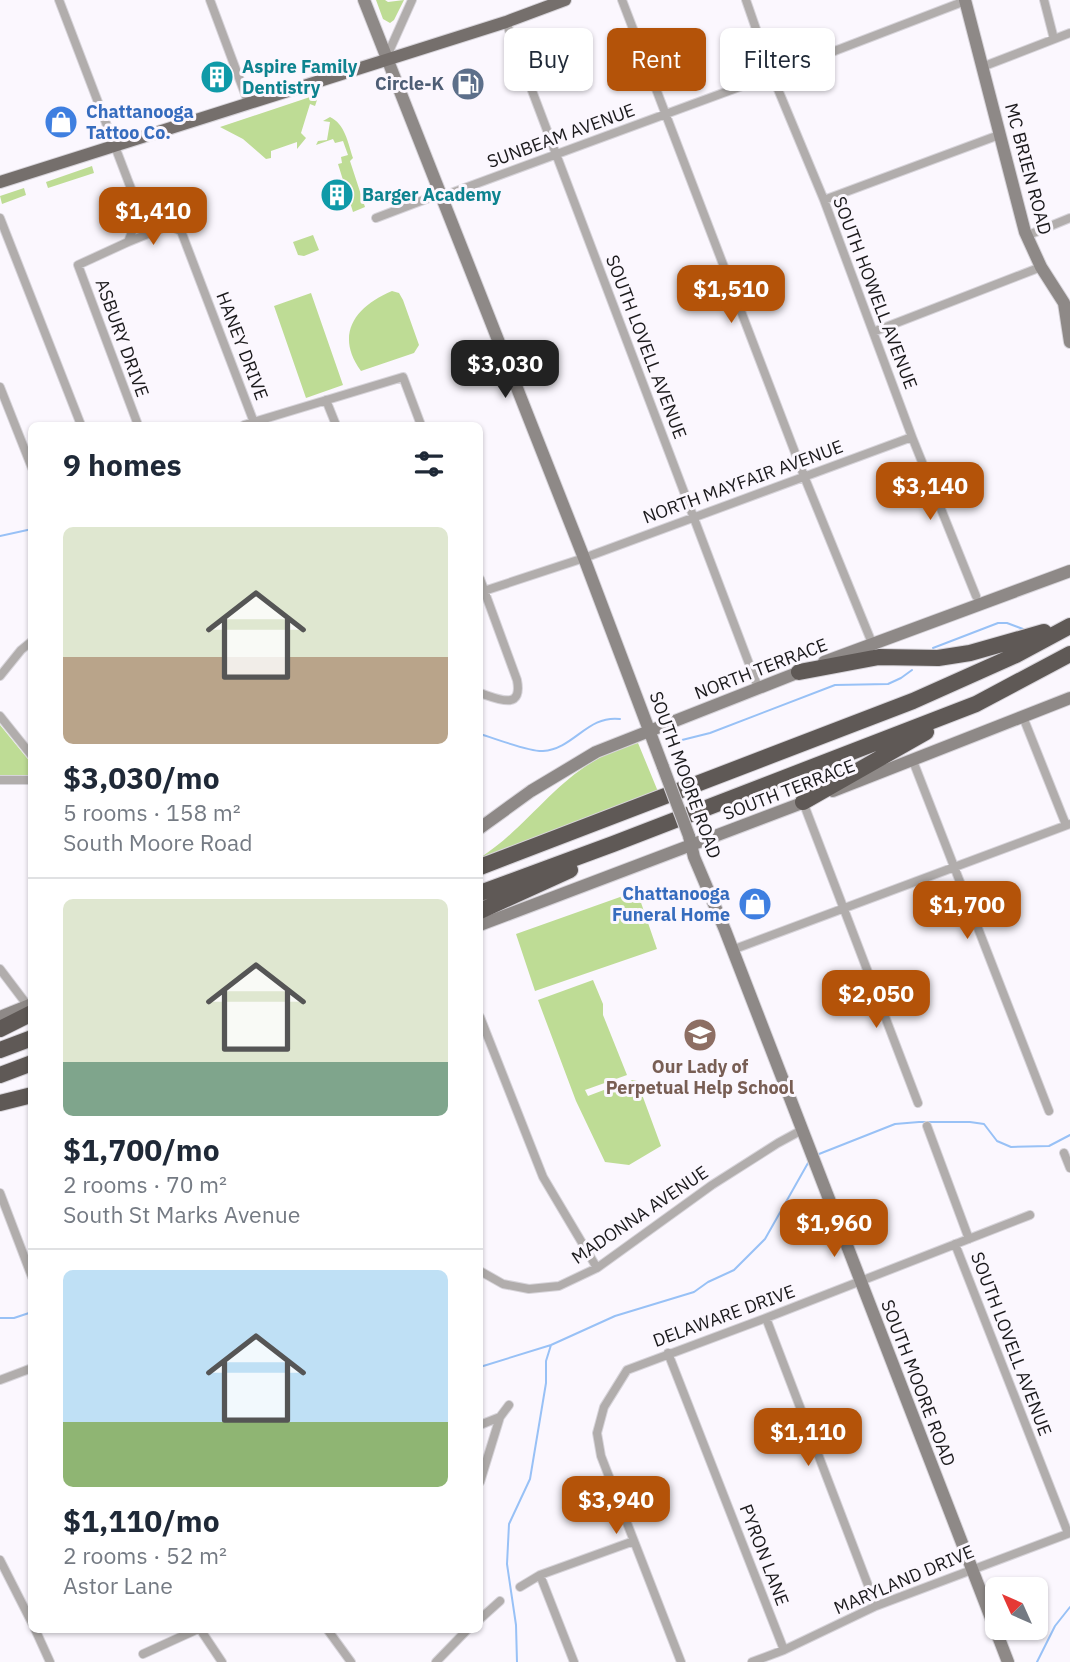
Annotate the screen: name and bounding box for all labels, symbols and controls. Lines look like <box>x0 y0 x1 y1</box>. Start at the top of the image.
chip: Buy <box>504 28 593 91</box>
chip: Rent <box>607 28 706 91</box>
chip: Filters <box>720 28 835 91</box>
place label: Aspire Family Dentistry <box>242 55 358 99</box>
building icon: Aspire Family Dentistry <box>198 58 236 96</box>
fuel station icon: Circle-K <box>449 65 487 103</box>
place label: Circle-K <box>375 72 444 95</box>
street label: SUNBEAM AVENUE <box>484 98 638 173</box>
place label: Chattanooga Tattoo Co. <box>86 100 194 144</box>
street label: MC BRIEN ROAD <box>1000 100 1057 237</box>
shop icon: Chattanooga Tattoo Co. <box>42 103 80 141</box>
building icon: Barger Academy <box>318 176 356 214</box>
place label: Barger Academy <box>362 183 502 206</box>
pin: $1,410 <box>96 188 210 247</box>
street label: SOUTH HOWELL AVENUE <box>828 193 923 392</box>
text: $1,410 <box>115 195 191 225</box>
street label: SOUTH LOVELL AVENUE <box>601 252 692 442</box>
pin: $1,510 <box>674 266 788 325</box>
text: $1,510 <box>693 273 769 303</box>
street label: ASBURY DRIVE <box>90 276 154 400</box>
street label: HANEY DRIVE <box>211 288 274 403</box>
pin: $3,030 <box>448 340 562 400</box>
text: $3,030 <box>467 348 543 378</box>
street label: NORTH MAYFAIR AVENUE <box>640 435 846 528</box>
text: 9 homes <box>63 445 182 484</box>
icon: filters <box>410 445 448 483</box>
pin: $3,140 <box>873 462 987 522</box>
text: $3,140 <box>892 470 968 500</box>
icon: home <box>193 572 319 698</box>
street label: NORTH TERRACE <box>691 633 831 704</box>
street label: SOUTH MOORE ROAD <box>644 688 726 862</box>
street label: SOUTH TERRACE <box>720 754 858 825</box>
text: $3,030/mo <box>63 758 220 797</box>
text: 5 rooms · 158 m² <box>63 797 241 827</box>
text: South Moore Road <box>63 827 253 857</box>
pin: $1,700 <box>910 881 1024 941</box>
place label: Chattanooga Funeral Home <box>612 882 730 926</box>
shop icon: Chattanooga Funeral Home <box>736 885 774 923</box>
text: $1,700 <box>929 889 1005 919</box>
icon: home <box>193 944 319 1070</box>
pin: $2,050 <box>819 970 933 1030</box>
text: $2,050 <box>838 978 914 1008</box>
school or university icon: Our Lady of Perpetual Help School <box>681 1016 719 1054</box>
place label: Our Lady of Perpetual Help School <box>606 1055 795 1099</box>
text: $1,700/mo <box>63 1130 220 1169</box>
street label: MADONNA AVENUE <box>567 1160 712 1269</box>
text: 2 rooms · 70 m² <box>63 1169 227 1199</box>
text: South St Marks Avenue <box>63 1199 300 1229</box>
pin: $1,960 <box>777 1200 891 1259</box>
text: $1,960 <box>796 1207 872 1237</box>
street label: SOUTH LOVELL AVENUE <box>966 1249 1057 1439</box>
street label: DELAWARE DRIVE <box>650 1279 798 1352</box>
street label: SOUTH MOORE ROAD <box>876 1296 961 1469</box>
icon: home <box>193 1315 319 1441</box>
pin: $1,110 <box>751 1408 865 1468</box>
text: $1,110 <box>770 1416 846 1446</box>
pin: $3,940 <box>559 1476 673 1536</box>
text: $3,940 <box>578 1484 654 1514</box>
text: $1,110/mo <box>63 1501 220 1540</box>
street label: PYRON LANE <box>735 1501 794 1609</box>
text: 2 rooms · 52 m² <box>63 1540 227 1570</box>
street label: MARYLAND DRIVE <box>830 1540 977 1619</box>
text: Astor Lane <box>63 1570 173 1600</box>
north arrow <box>985 1577 1048 1640</box>
map controls <box>985 1577 1048 1640</box>

